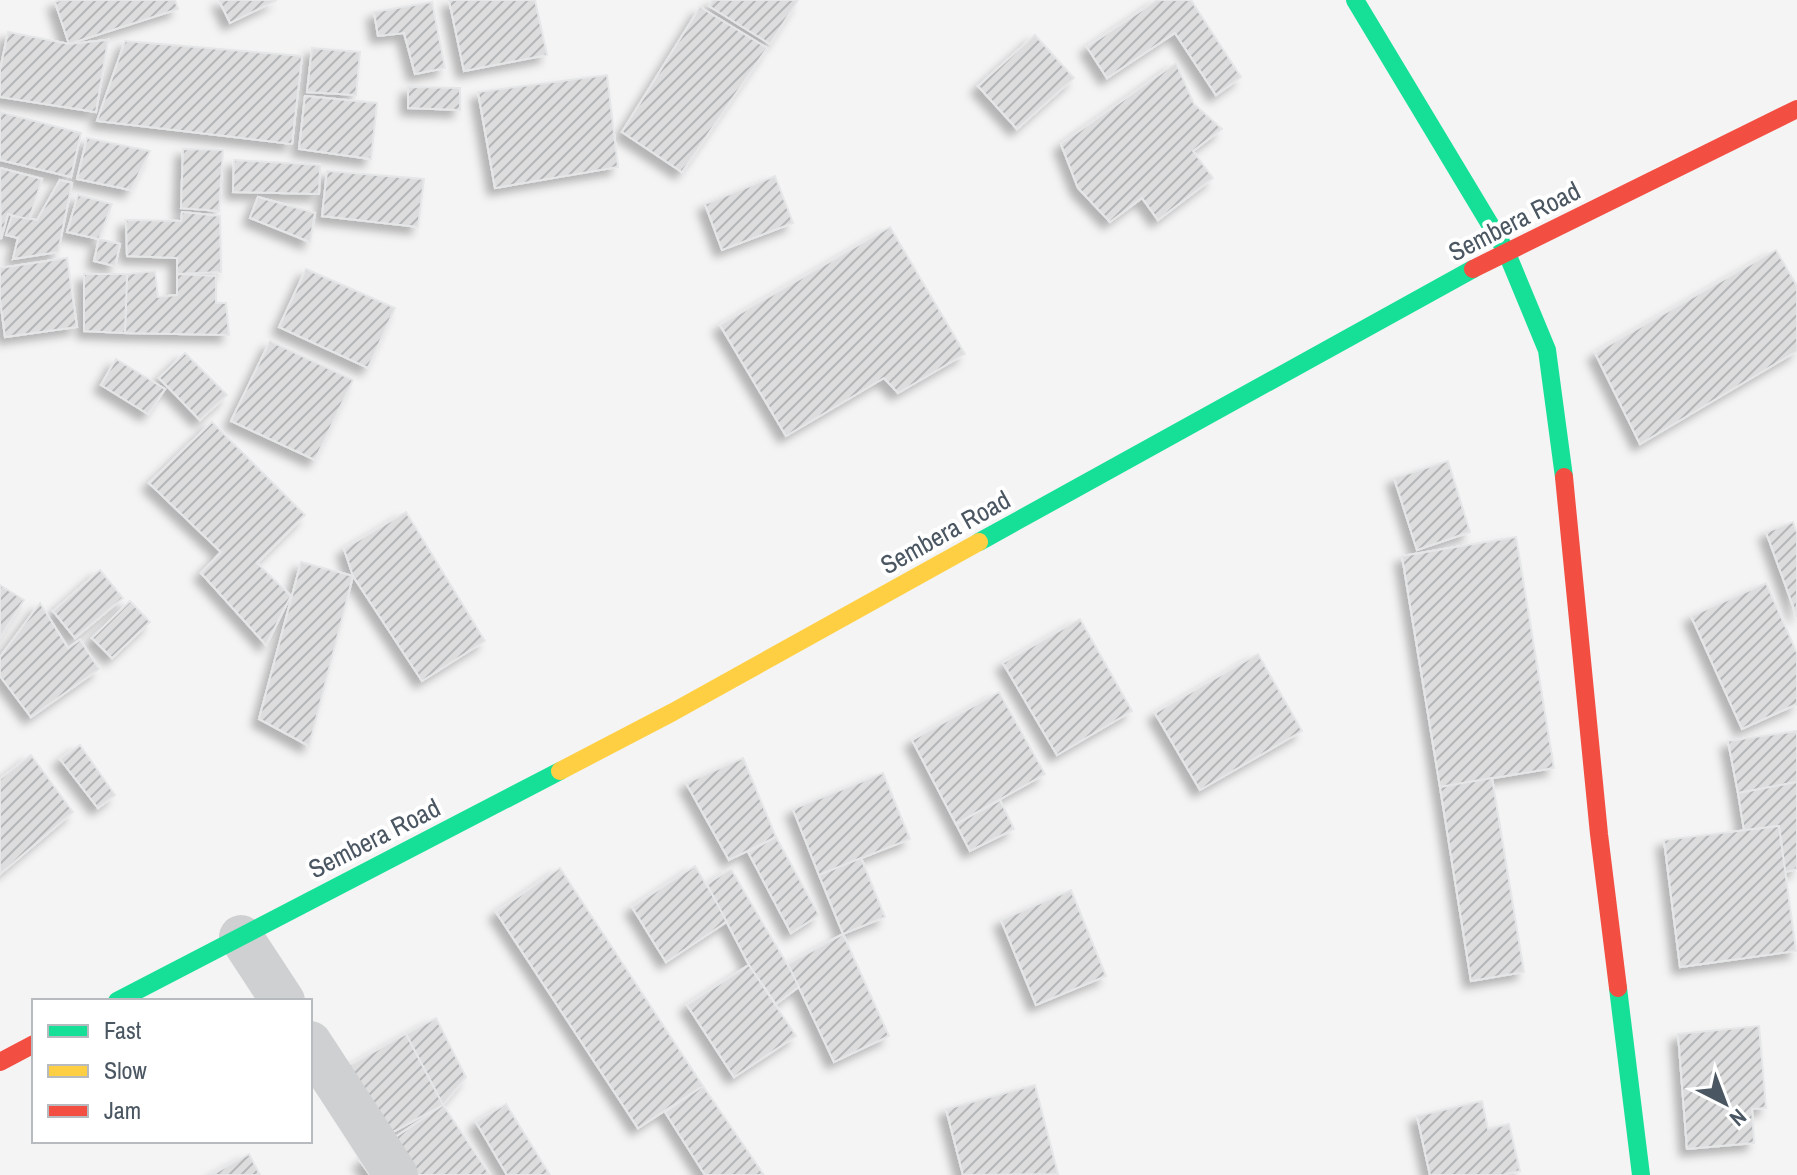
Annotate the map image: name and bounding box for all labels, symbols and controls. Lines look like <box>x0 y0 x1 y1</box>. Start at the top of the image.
street label: Sembera Road <box>1442 173 1586 269</box>
street label: Sembera Road <box>874 482 1016 582</box>
street label: Sembera Road <box>302 790 446 886</box>
legend <box>32 999 312 1143</box>
text: Fast <box>104 1014 142 1046</box>
text: Slow <box>104 1054 147 1086</box>
north arrow <box>1685 1063 1765 1143</box>
text: Jam <box>104 1094 141 1126</box>
text: N <box>1724 1102 1753 1133</box>

